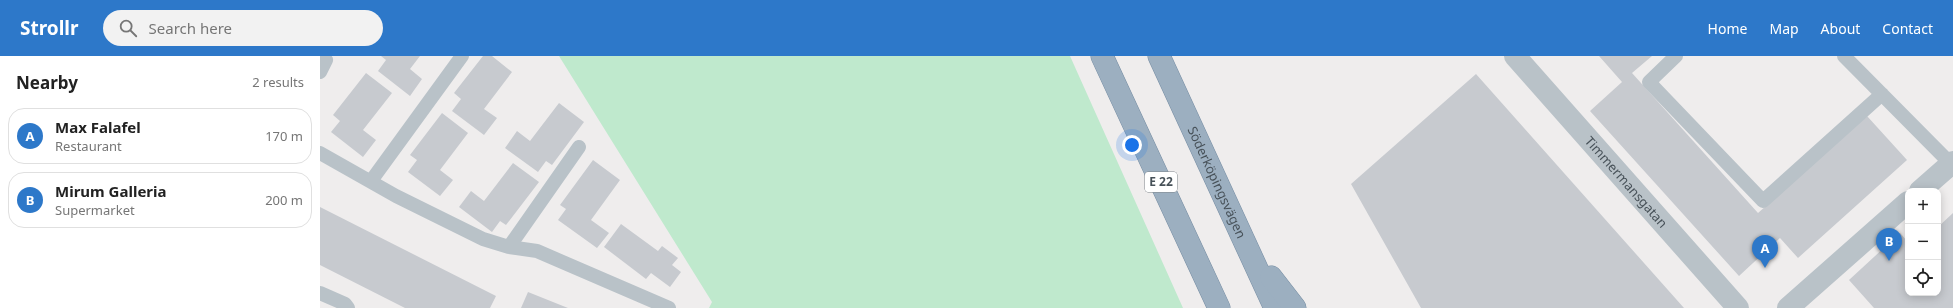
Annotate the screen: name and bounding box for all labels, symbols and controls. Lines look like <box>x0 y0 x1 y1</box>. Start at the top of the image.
search box <box>103 10 383 46</box>
text: Strollr <box>20 15 79 41</box>
icon: search <box>117 17 139 39</box>
text: Search here <box>149 18 232 38</box>
text: Home <box>1708 19 1747 38</box>
text: Map <box>1769 19 1799 38</box>
text: About <box>1821 19 1860 38</box>
text: Contact <box>1882 19 1933 38</box>
text: Nearby <box>16 71 78 94</box>
text: 2 results <box>252 73 304 91</box>
text: Max Falafel <box>55 117 141 137</box>
street label: Söderköpingsvägen <box>1184 123 1251 241</box>
text: A <box>26 127 35 145</box>
text: 170 m <box>265 127 303 145</box>
street label: Timmermansgatan <box>1581 132 1672 231</box>
your location <box>1122 135 1142 155</box>
text: Restaurant <box>55 137 122 155</box>
road number: E 22 <box>1145 172 1177 192</box>
text: Mirum Galleria <box>55 181 167 201</box>
map controls <box>1905 188 1941 296</box>
button: + <box>1905 188 1941 224</box>
text: B <box>26 191 34 209</box>
text: 200 m <box>265 191 303 209</box>
text: Supermarket <box>55 201 135 219</box>
button: − <box>1905 224 1941 260</box>
pin: B <box>1876 228 1902 261</box>
pin: A <box>1752 235 1778 268</box>
button: locate <box>1905 260 1941 296</box>

